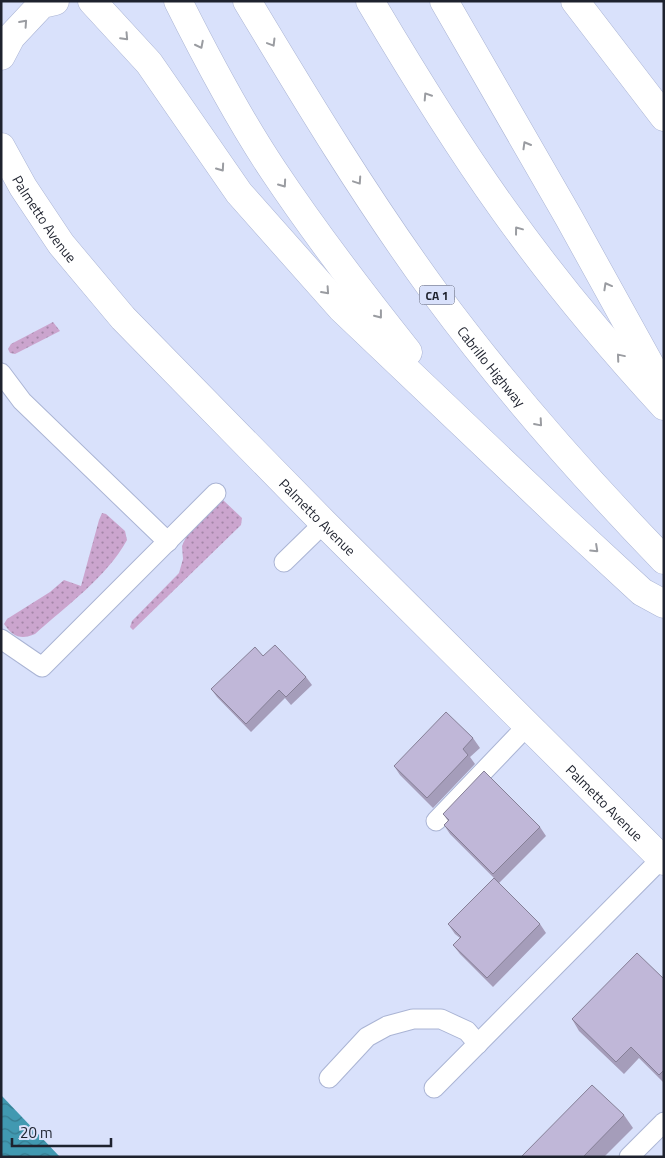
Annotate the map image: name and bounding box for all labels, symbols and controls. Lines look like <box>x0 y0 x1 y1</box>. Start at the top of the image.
one-way arrow <box>18 20 27 29</box>
one-way arrow <box>119 32 128 41</box>
one-way arrow <box>266 38 276 47</box>
one-way arrow <box>194 40 204 49</box>
one-way arrow <box>424 92 433 101</box>
one-way arrow <box>523 141 533 150</box>
one-way arrow <box>215 162 224 171</box>
street label: Palmetto Avenue <box>8 171 82 266</box>
one-way arrow <box>352 175 361 185</box>
one-way arrow <box>277 178 286 188</box>
one-way arrow <box>516 227 524 236</box>
one-way arrow <box>603 282 613 291</box>
one-way arrow <box>321 286 330 295</box>
road number: CA 1 <box>420 286 454 304</box>
one-way arrow <box>373 310 382 319</box>
street label: Cabrillo Highway <box>453 321 531 411</box>
one-way arrow <box>617 353 626 362</box>
one-way arrow <box>534 417 542 426</box>
street label: Palmetto Avenue <box>275 473 361 560</box>
one-way arrow <box>590 543 599 552</box>
street label: Palmetto Avenue <box>562 759 648 846</box>
scale bar <box>12 1116 111 1148</box>
text: 20 m <box>20 1121 53 1144</box>

